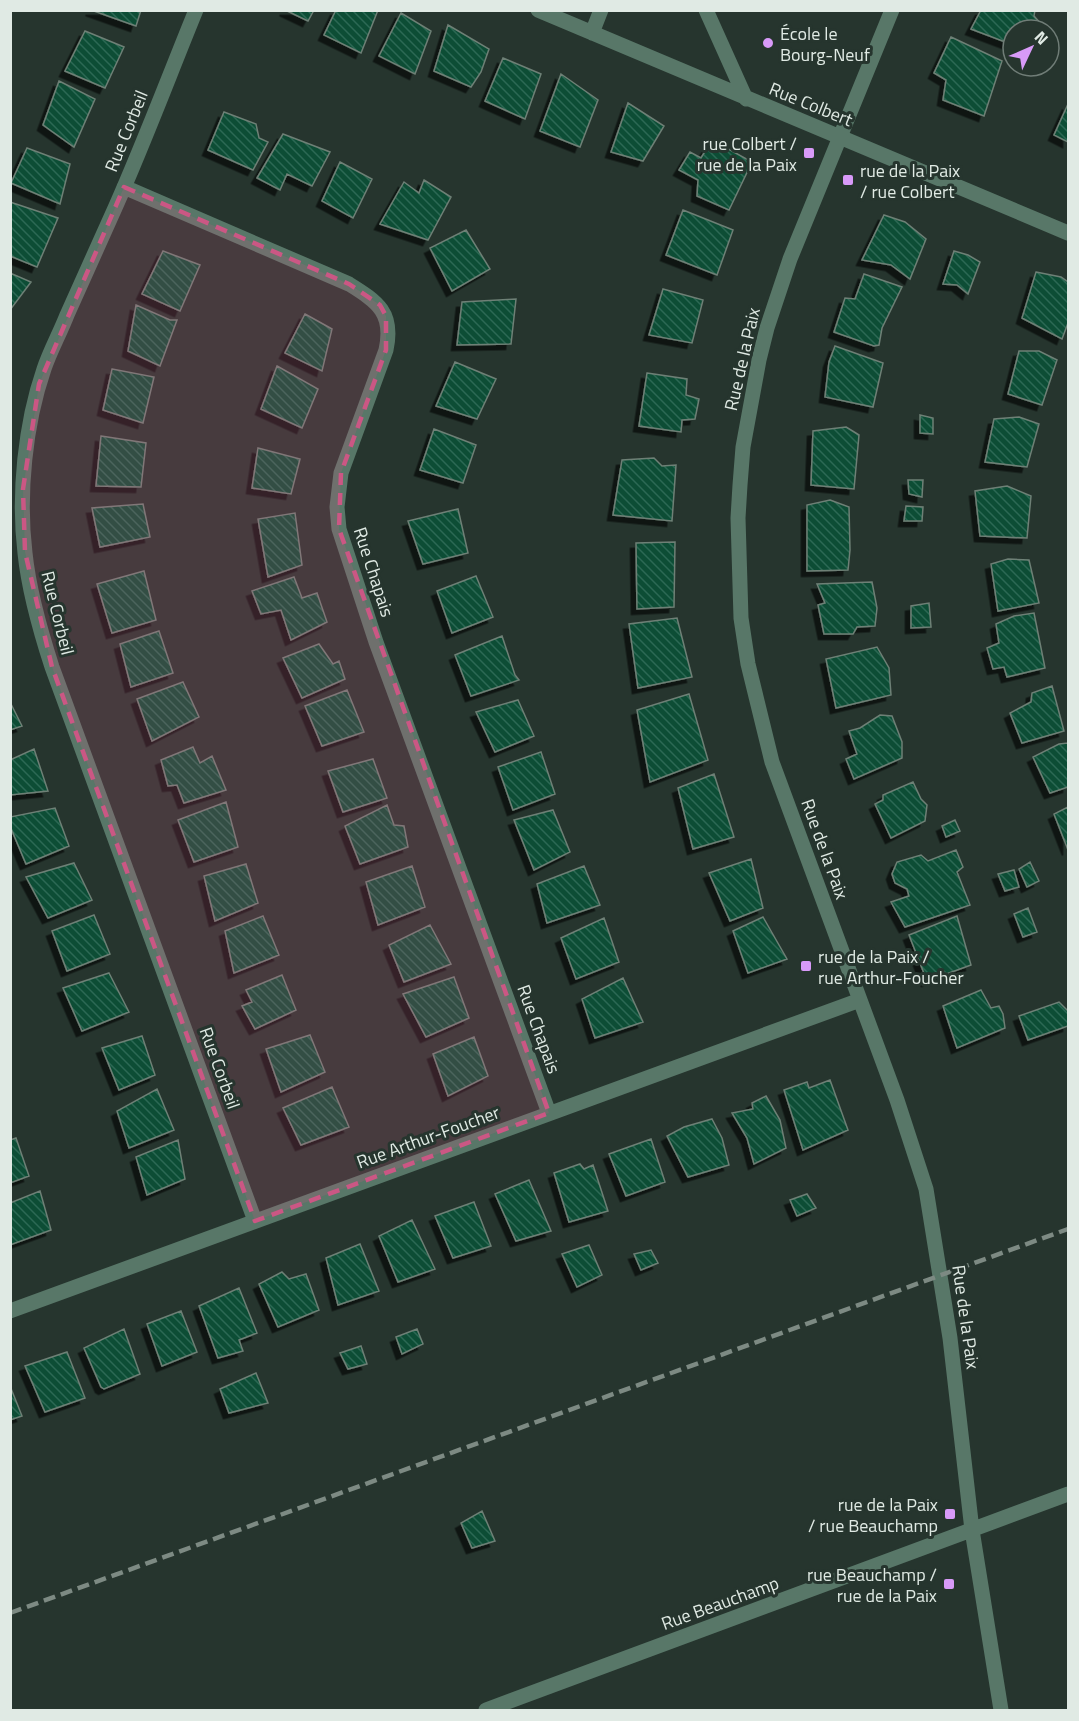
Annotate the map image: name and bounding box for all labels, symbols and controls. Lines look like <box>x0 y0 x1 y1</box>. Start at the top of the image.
north arrow <box>1001 18 1061 78</box>
place label: École le Bourg-Neuf <box>780 20 870 68</box>
text: N <box>1029 25 1054 50</box>
marker: École le Bourg-Neuf <box>761 36 775 50</box>
street label: Rue Colbert <box>765 75 857 133</box>
street label: Rue Corbeil <box>97 86 155 176</box>
place label: rue Colbert / rue de la Paix <box>697 130 797 178</box>
marker: rue Colbert / rue de la Paix <box>802 146 816 160</box>
place label: rue de la Paix / rue Colbert <box>860 157 960 205</box>
marker: rue de la Paix / rue Colbert <box>841 173 855 187</box>
street label: Rue de la Paix <box>717 305 767 413</box>
street label: Rue Chapais <box>347 524 401 620</box>
street label: Rue Corbeil <box>35 568 81 658</box>
street label: Rue de la Paix <box>794 795 856 903</box>
place label: rue de la Paix / rue Arthur-Foucher <box>818 943 964 991</box>
marker: rue de la Paix / rue Arthur-Foucher <box>799 959 813 973</box>
street label: Rue Chapais <box>510 981 568 1077</box>
street label: Rue Corbeil <box>193 1023 247 1113</box>
street label: Rue Arthur-Foucher <box>353 1099 503 1175</box>
street label: Rue de la Paix <box>945 1263 987 1371</box>
place label: rue de la Paix / rue Beauchamp <box>808 1491 938 1539</box>
marker: rue de la Paix / rue Beauchamp <box>943 1507 957 1521</box>
place label: rue Beauchamp / rue de la Paix <box>807 1561 937 1609</box>
street label: Rue Beauchamp <box>657 1569 783 1637</box>
marker: rue Beauchamp / rue de la Paix <box>942 1577 956 1591</box>

